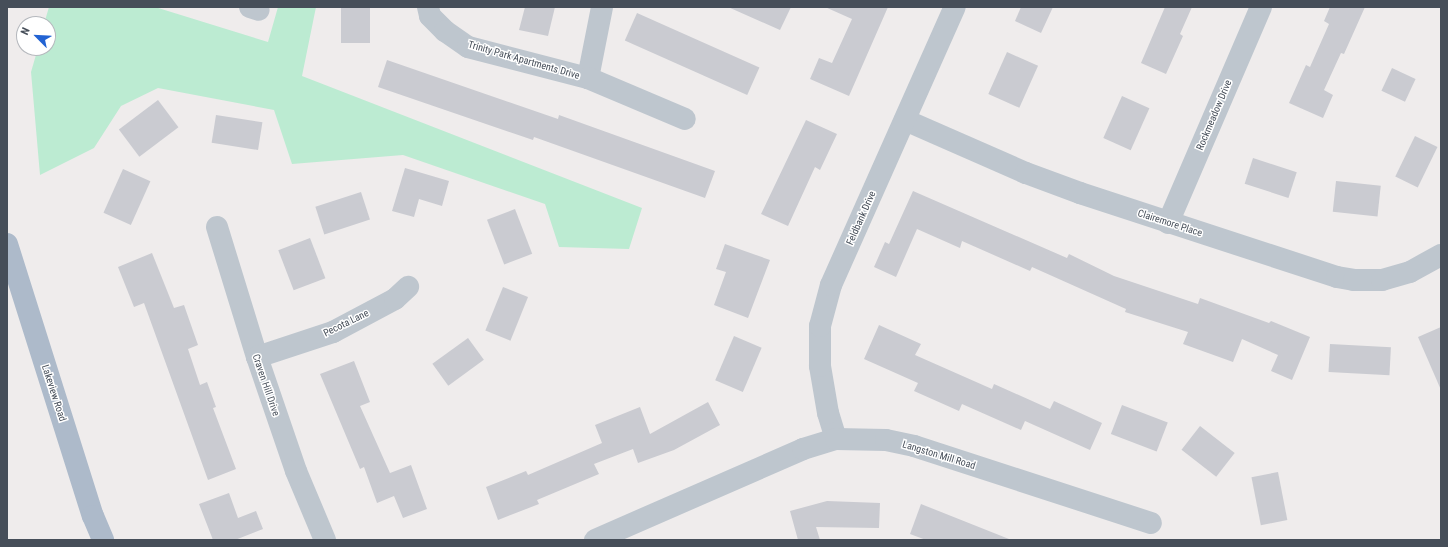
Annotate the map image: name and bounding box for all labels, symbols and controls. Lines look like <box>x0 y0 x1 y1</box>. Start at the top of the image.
north arrow <box>16 16 56 56</box>
text: N <box>18 26 33 37</box>
street label: Trinity Park Apartments Drive <box>467 38 581 82</box>
street label: Rockmeadow Drive <box>1194 78 1234 152</box>
street label: Feldbank Drive <box>844 189 878 247</box>
street label: Clairemore Place <box>1136 207 1204 239</box>
street label: Pecota Lane <box>321 307 371 339</box>
street label: Craven Hill Drive <box>250 353 282 417</box>
street label: Lakeview Road <box>39 363 69 423</box>
street label: Langston Mill Road <box>901 438 977 472</box>

